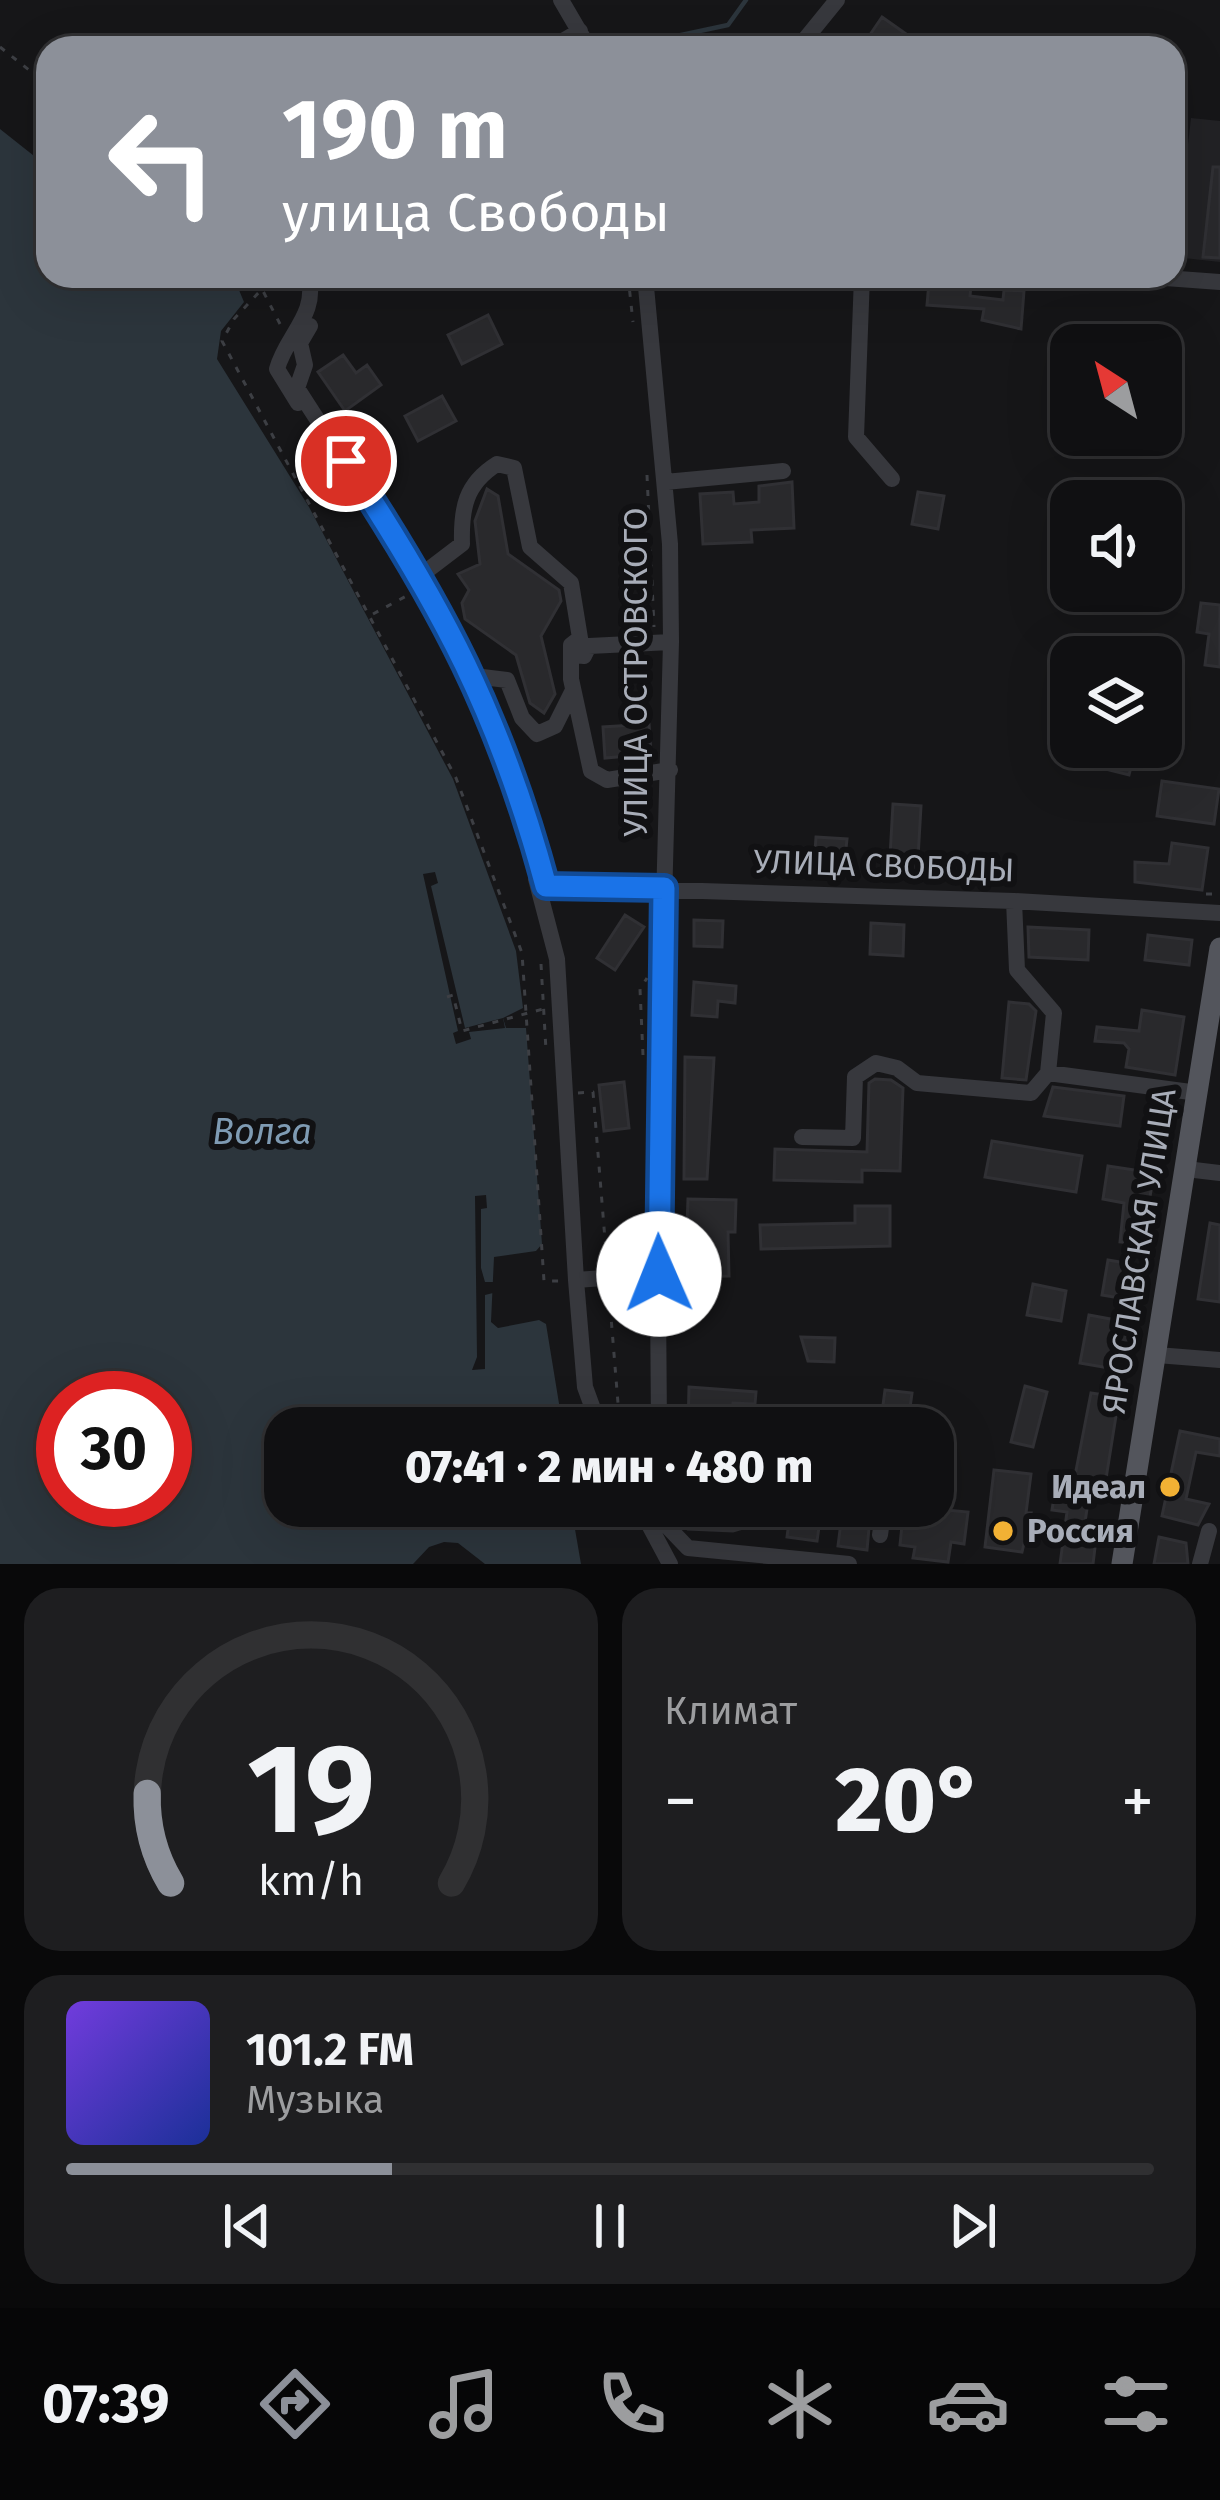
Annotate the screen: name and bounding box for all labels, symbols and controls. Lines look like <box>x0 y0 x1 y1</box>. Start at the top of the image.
text: 190 m <box>282 79 508 180</box>
icon: left <box>84 84 240 240</box>
text: улица Свободы <box>282 181 670 245</box>
north arrow <box>1050 324 1182 456</box>
map controls <box>1050 324 1182 768</box>
pin <box>295 410 397 512</box>
icon: arrive <box>313 428 379 494</box>
button: sound <box>1050 480 1182 612</box>
street label: УЛИЦА ОСТРОВСКОГО <box>616 508 656 836</box>
button: layers <box>1050 636 1182 768</box>
street label: УЛИЦА СВОБОДЫ <box>753 841 1015 891</box>
street label: ЯРОСЛАВСКАЯ УЛИЦА <box>1094 1085 1184 1417</box>
water label: Волга <box>212 1110 312 1154</box>
position arrow <box>596 1211 722 1337</box>
speed limit sign: 30 <box>36 1371 192 1527</box>
text: 07:41 · 2 мин · 480 m <box>405 1440 813 1494</box>
place label: Идеал <box>1051 1467 1146 1507</box>
marker: Идеал <box>1157 1474 1183 1500</box>
place label: Россия <box>1027 1511 1134 1551</box>
marker: Россия <box>990 1518 1016 1544</box>
text: Климат <box>664 1688 797 1734</box>
text: 19 <box>247 1715 375 1865</box>
text: 20° <box>835 1747 983 1855</box>
text: − <box>664 1762 697 1841</box>
text: + <box>1121 1762 1154 1841</box>
text: km/h <box>258 1854 364 1905</box>
text: 101.2 FM <box>246 2023 414 2077</box>
text: Музыка <box>246 2077 384 2123</box>
icon: previous <box>214 2193 280 2259</box>
icon: pause <box>577 2193 643 2259</box>
icon: next <box>940 2193 1006 2259</box>
icon: directions <box>253 2362 337 2446</box>
icon: music <box>422 2362 506 2446</box>
icon: phone <box>590 2362 674 2446</box>
icon: climate <box>758 2362 842 2446</box>
icon: car <box>926 2362 1010 2446</box>
icon: filters <box>1094 2362 1178 2446</box>
text: 07:39 <box>42 2372 169 2436</box>

